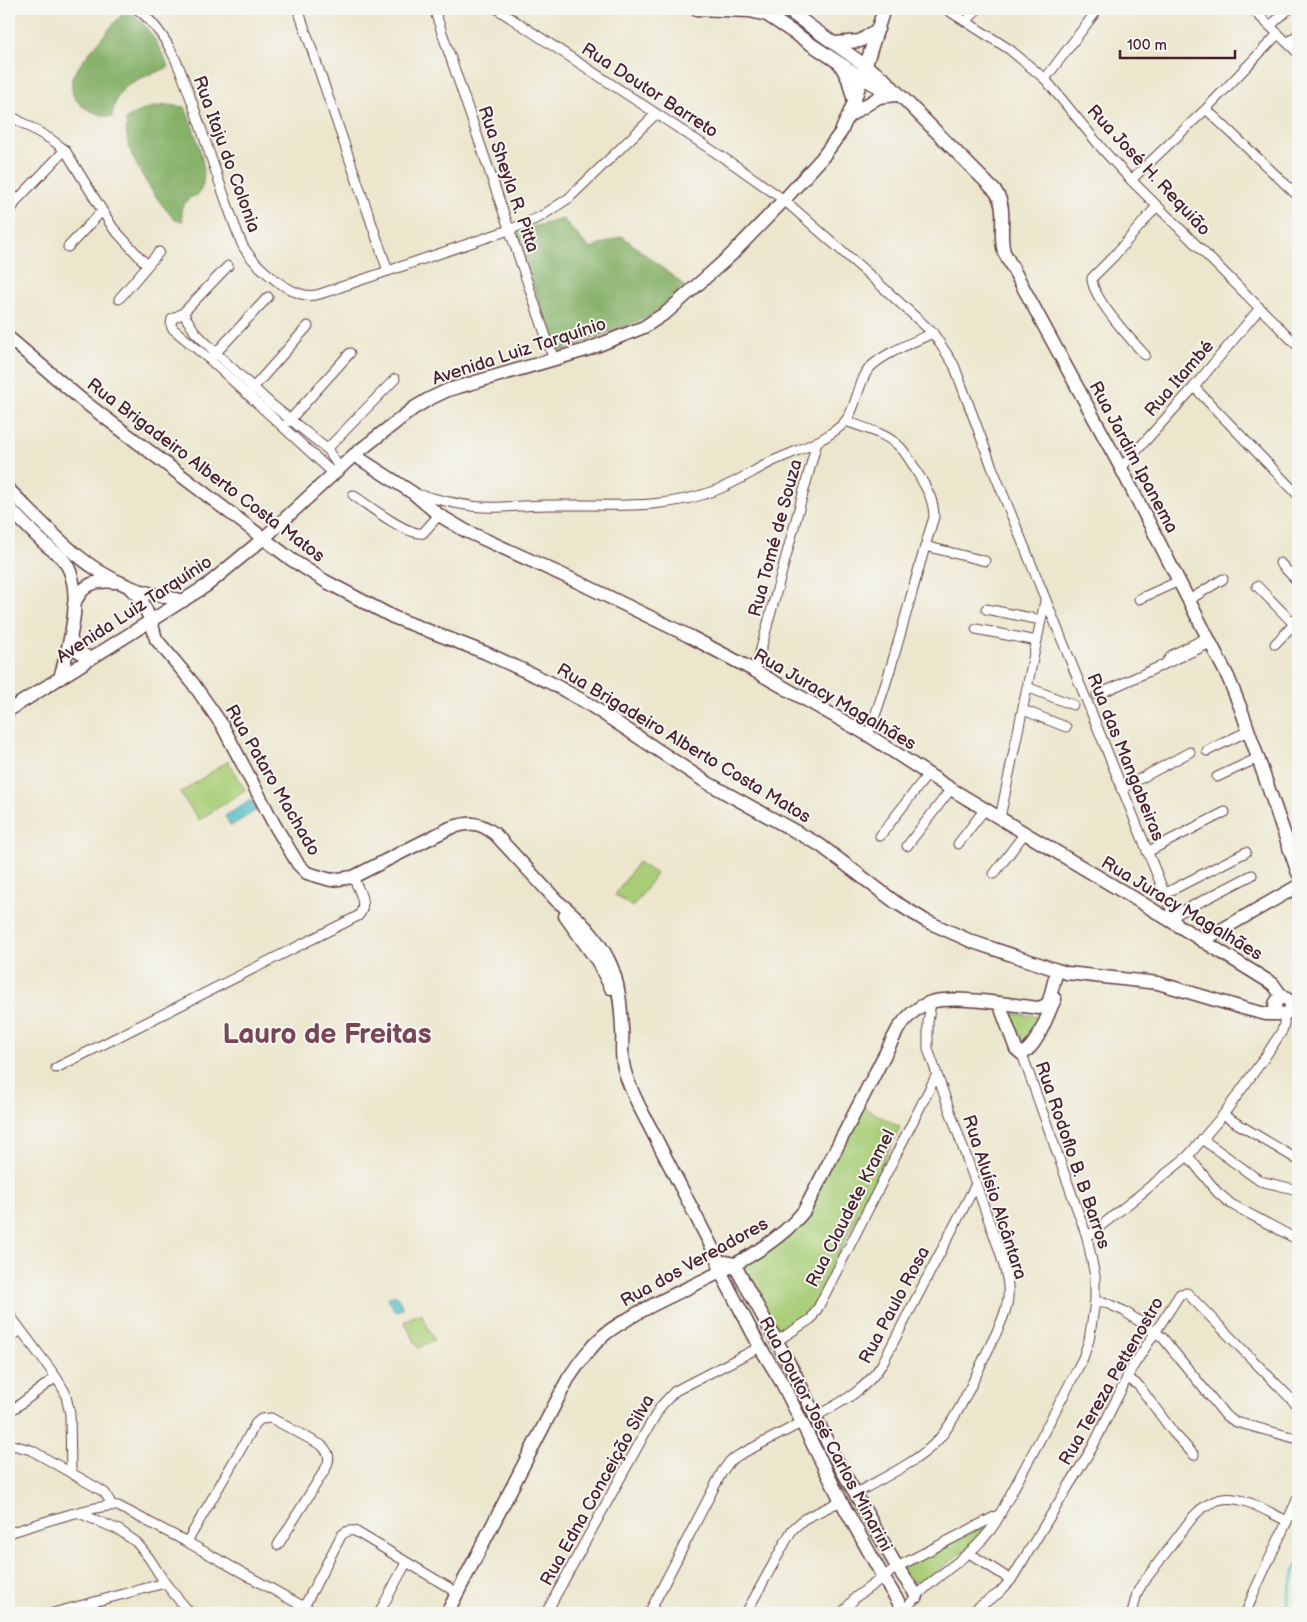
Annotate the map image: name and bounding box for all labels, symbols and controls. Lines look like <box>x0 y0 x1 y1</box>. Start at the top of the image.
scale bar <box>1120 28 1234 60</box>
text: 100 m <box>1127 36 1167 55</box>
street label: Rua Doutor Barreto <box>578 38 722 142</box>
street label: Rua Itaju do Colonia <box>188 73 265 235</box>
street label: Rua José H. Requião <box>1083 101 1215 240</box>
street label: Rua Sheyla R. Pitta <box>474 103 543 255</box>
street label: Avenida Luiz Tarquínio <box>430 313 609 390</box>
street label: Rua Itambé <box>1140 336 1218 421</box>
street label: Rua Brigadeiro Alberto Costa Matos <box>83 374 329 567</box>
street label: Rua Jardim Ipanema <box>1085 378 1182 537</box>
street label: Rua Tomé de Souza <box>744 457 807 619</box>
street label: Avenida Luiz Tarquínio <box>52 551 216 668</box>
street label: Rua Juracy Magalhães <box>750 644 920 755</box>
street label: Rua Brigadeiro Alberto Costa Matos <box>553 659 815 828</box>
street label: Rua das Mangabeiras <box>1082 670 1169 844</box>
street label: Rua Pataro Machado <box>221 701 324 860</box>
street label: Rua Juracy Magalhães <box>1097 852 1266 965</box>
district label: Lauro de Freitas <box>223 1018 431 1051</box>
street label: Rua Rodoflo B. B Barros <box>1031 1059 1114 1252</box>
street label: Rua Aluísio Alcântara <box>958 1112 1031 1282</box>
street label: Rua Claudete Kramel <box>802 1126 899 1290</box>
street label: Rua dos Vereadores <box>617 1213 772 1312</box>
street label: Rua Paulo Rosa <box>855 1243 934 1367</box>
street label: Rua Tereza Pettenostro <box>1055 1293 1168 1469</box>
street label: Rua Doutor José Carlos Minarini <box>755 1313 897 1555</box>
street label: Rua Edna Conceição Silva <box>536 1391 659 1589</box>

